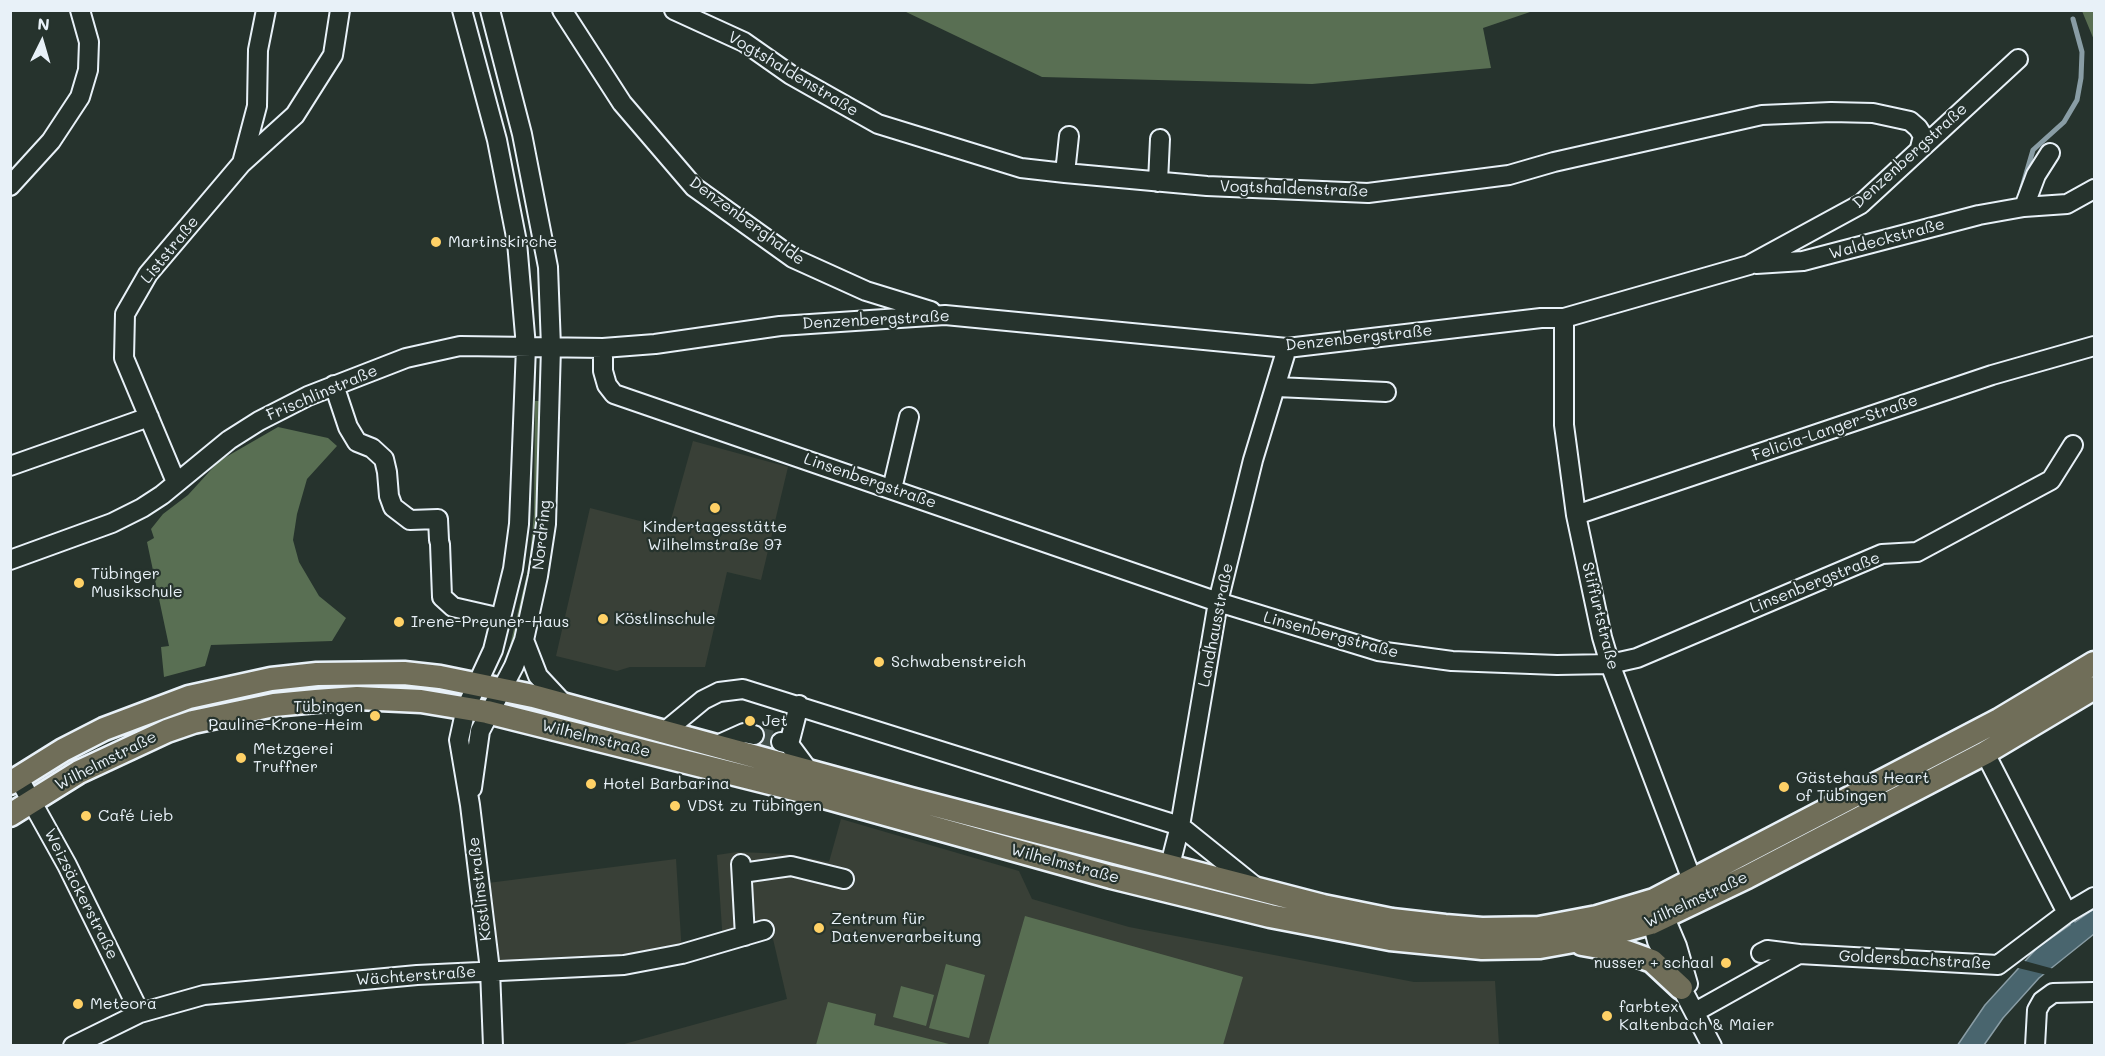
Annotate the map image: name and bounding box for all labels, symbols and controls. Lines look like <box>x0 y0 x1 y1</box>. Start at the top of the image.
north arrow <box>12 12 72 72</box>
text: N <box>37 13 51 35</box>
street label: Vogtshaldenstraße <box>724 27 862 121</box>
street label: Denzenbergstraße <box>1849 99 1971 213</box>
street label: Denzenberghalde <box>686 173 808 269</box>
street label: Vogtshaldenstraße <box>1219 177 1369 201</box>
street label: Liststraße <box>137 212 203 288</box>
street label: Waldeckstraße <box>1827 214 1947 264</box>
place label: Martinskirche <box>448 232 557 252</box>
marker: Martinskirche <box>429 235 443 249</box>
street label: Denzenbergstraße <box>802 307 950 333</box>
street label: Denzenbergstraße <box>1285 321 1433 355</box>
street label: Frischlinstraße <box>264 361 380 425</box>
street label: Felicia-Langer-Straße <box>1750 391 1920 465</box>
street label: Linsenbergstraße <box>801 449 939 513</box>
street label: Nordring <box>529 499 555 571</box>
marker: Kindertagesstätte Wilhelmstraße 97 <box>708 501 722 515</box>
place label: Kindertagesstätte Wilhelmstraße 97 <box>643 517 787 555</box>
street label: Linsenbergstraße <box>1747 548 1883 618</box>
street label: Stiffurtstraße <box>1577 560 1623 672</box>
street label: Landhausstraße <box>1195 561 1237 689</box>
place label: Tübinger Musikschule <box>91 564 183 602</box>
marker: Tübinger Musikschule <box>72 576 86 590</box>
street label: Linsenbergstraße <box>1261 608 1401 662</box>
place label: Köstlinschule <box>615 609 716 629</box>
place label: Irene-Preuner-Haus <box>411 612 569 632</box>
marker: Köstlinschule <box>596 612 610 626</box>
marker: Irene-Preuner-Haus <box>392 615 406 629</box>
place label: Schwabenstreich <box>891 652 1026 672</box>
marker: Schwabenstreich <box>872 655 886 669</box>
place label: Tübingen Pauline-Krone-Heim <box>208 697 363 735</box>
marker: Tübingen Pauline-Krone-Heim <box>368 709 382 723</box>
place label: Jet <box>762 711 788 731</box>
marker: Jet <box>743 714 757 728</box>
street label: Wilhelmstraße <box>540 716 652 762</box>
street label: Wilhelmstraße <box>52 727 160 795</box>
place label: Metzgerei Truffner <box>253 739 334 777</box>
marker: Metzgerei Truffner <box>234 751 248 765</box>
place label: Gästehaus Heart of Tübingen <box>1796 768 1930 806</box>
place label: Hotel Barbarina <box>603 774 730 794</box>
marker: Hotel Barbarina <box>584 777 598 791</box>
marker: Gästehaus Heart of Tübingen <box>1777 780 1791 794</box>
place label: VDSt zu Tübingen <box>687 796 822 816</box>
marker: VDSt zu Tübingen <box>668 799 682 813</box>
place label: Café Lieb <box>98 806 173 826</box>
marker: Café Lieb <box>79 809 93 823</box>
street label: Weizsäckerstraße <box>40 825 122 963</box>
street label: Köstlinstraße <box>464 836 496 942</box>
street label: Wilhelmstraße <box>1009 840 1121 888</box>
street label: Wilhelmstraße <box>1641 868 1751 932</box>
place label: Zentrum für Datenverarbeitung <box>831 909 981 947</box>
marker: Zentrum für Datenverarbeitung <box>812 921 826 935</box>
street label: Goldersbachstraße <box>1838 946 1992 974</box>
place label: nusser + schaal <box>1594 953 1714 973</box>
marker: nusser + schaal <box>1719 956 1733 970</box>
street label: Wächterstraße <box>355 962 477 990</box>
place label: Meteora <box>90 994 157 1014</box>
marker: Meteora <box>71 997 85 1011</box>
place label: farbtex Kaltenbach & Maier <box>1619 997 1774 1035</box>
marker: farbtex Kaltenbach & Maier <box>1600 1009 1614 1023</box>

